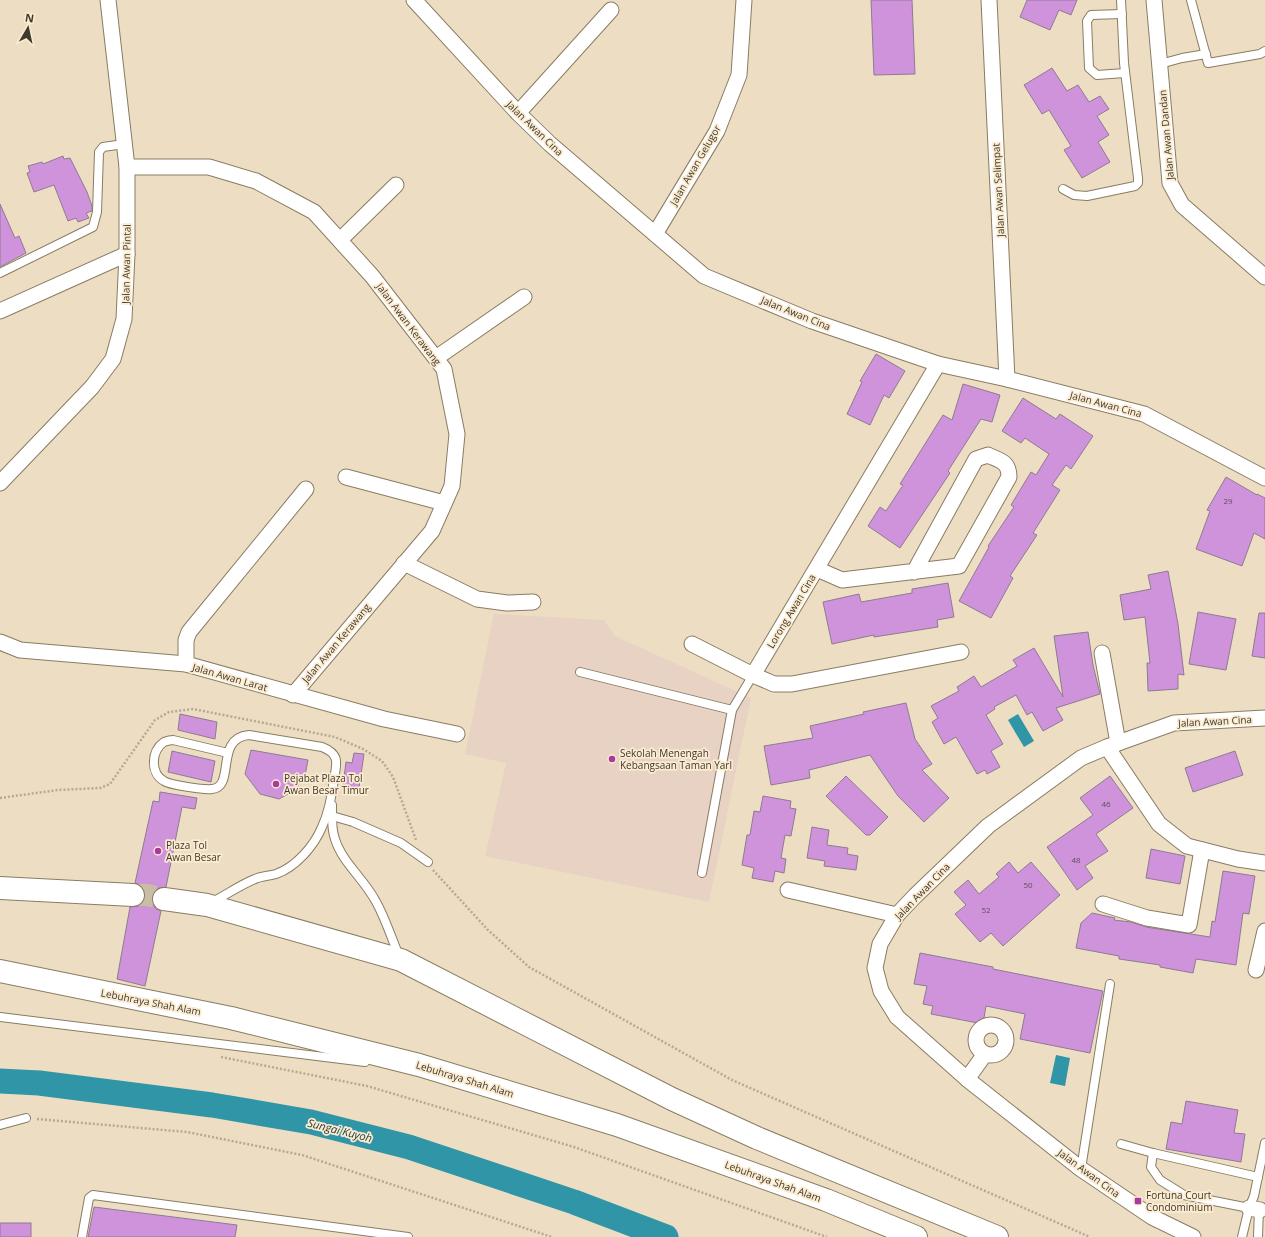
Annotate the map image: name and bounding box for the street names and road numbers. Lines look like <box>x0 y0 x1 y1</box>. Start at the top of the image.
street label: Jalan Awan Dandan <box>1155 89 1177 182</box>
street label: Jalan Awan Cina <box>503 97 566 159</box>
street label: Jalan Awan Gelugor <box>666 122 724 209</box>
street label: Jalan Awan Selimpat <box>989 142 1008 238</box>
street label: Jalan Awan Pintal <box>118 224 134 305</box>
street label: Jalan Awan Kerawang <box>373 279 445 368</box>
street label: Jalan Awan Cina <box>758 292 833 333</box>
street label: Jalan Awan Cina <box>1068 387 1144 420</box>
street label: Lorong Awan Cina <box>763 571 819 651</box>
street label: Jalan Awan Kerawang <box>298 600 374 686</box>
street label: Jalan Awan Larat <box>190 659 270 695</box>
street label: Jalan Awan Cina <box>1177 712 1252 730</box>
street label: Jalan Awan Cina <box>891 860 953 923</box>
street label: Lebuhraya Shah Alam <box>100 985 202 1019</box>
street label: Lebuhraya Shah Alam <box>414 1057 516 1101</box>
street label: Jalan Awan Cina <box>1054 1145 1123 1200</box>
street label: Lebuhraya Shah Alam <box>723 1157 823 1205</box>

